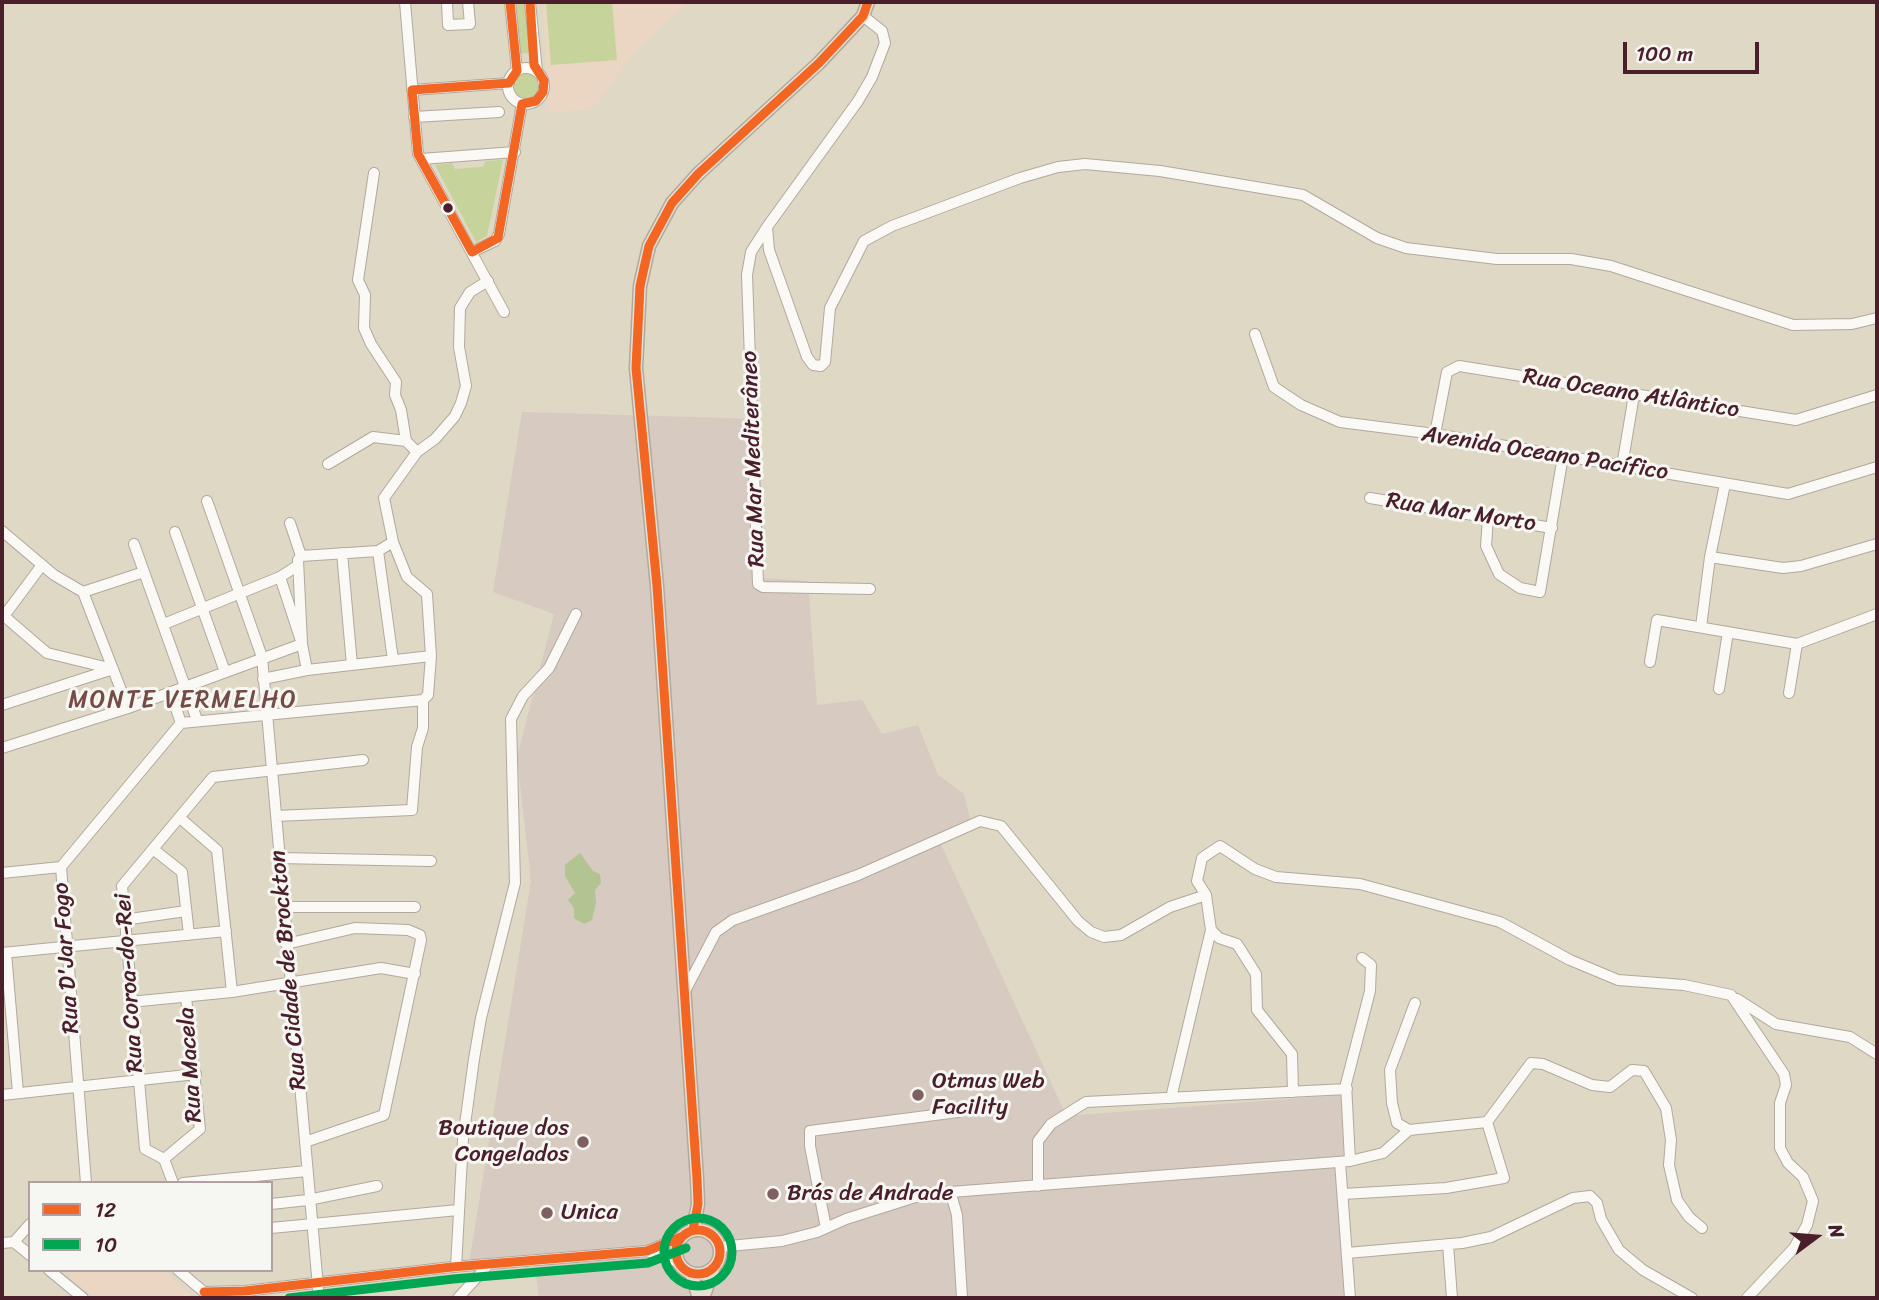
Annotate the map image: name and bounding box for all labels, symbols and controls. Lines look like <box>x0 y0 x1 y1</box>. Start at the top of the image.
scale bar <box>1627 28 1764 72</box>
text: 100 m <box>1636 35 1693 73</box>
unlabelled marker <box>441 201 455 215</box>
street label: Rua Mar Mediterâneo <box>736 350 772 568</box>
street label: Rua Oceano Atlântico <box>1521 363 1741 425</box>
street label: Avenida Oceano Pacífico <box>1420 421 1670 487</box>
street label: Rua Mar Morto <box>1384 488 1538 538</box>
district label: MONTE VERMELHO <box>71 687 295 715</box>
street label: Rua Cidade de Brockton <box>265 849 313 1091</box>
street label: Rua D'Jar Fogo <box>48 881 86 1035</box>
street label: Rua Coroa-do-Rei <box>110 892 150 1074</box>
street label: Rua Macela <box>173 1006 209 1124</box>
place label: Otmus Web Facility <box>932 1068 1045 1122</box>
marker: Otmus Web Facility <box>910 1087 926 1103</box>
place label: Boutique dos Congelados <box>438 1115 569 1169</box>
marker: Boutique dos Congelados <box>575 1134 591 1150</box>
place label: Brás de Andrade <box>787 1180 953 1208</box>
legend <box>28 1181 273 1272</box>
marker: Brás de Andrade <box>765 1186 781 1202</box>
text: 12 <box>95 1191 116 1229</box>
place label: Unica <box>561 1199 618 1227</box>
north arrow <box>1781 1202 1851 1272</box>
marker: Unica <box>539 1205 555 1221</box>
text: N <box>1819 1220 1854 1242</box>
text: 10 <box>95 1226 117 1264</box>

